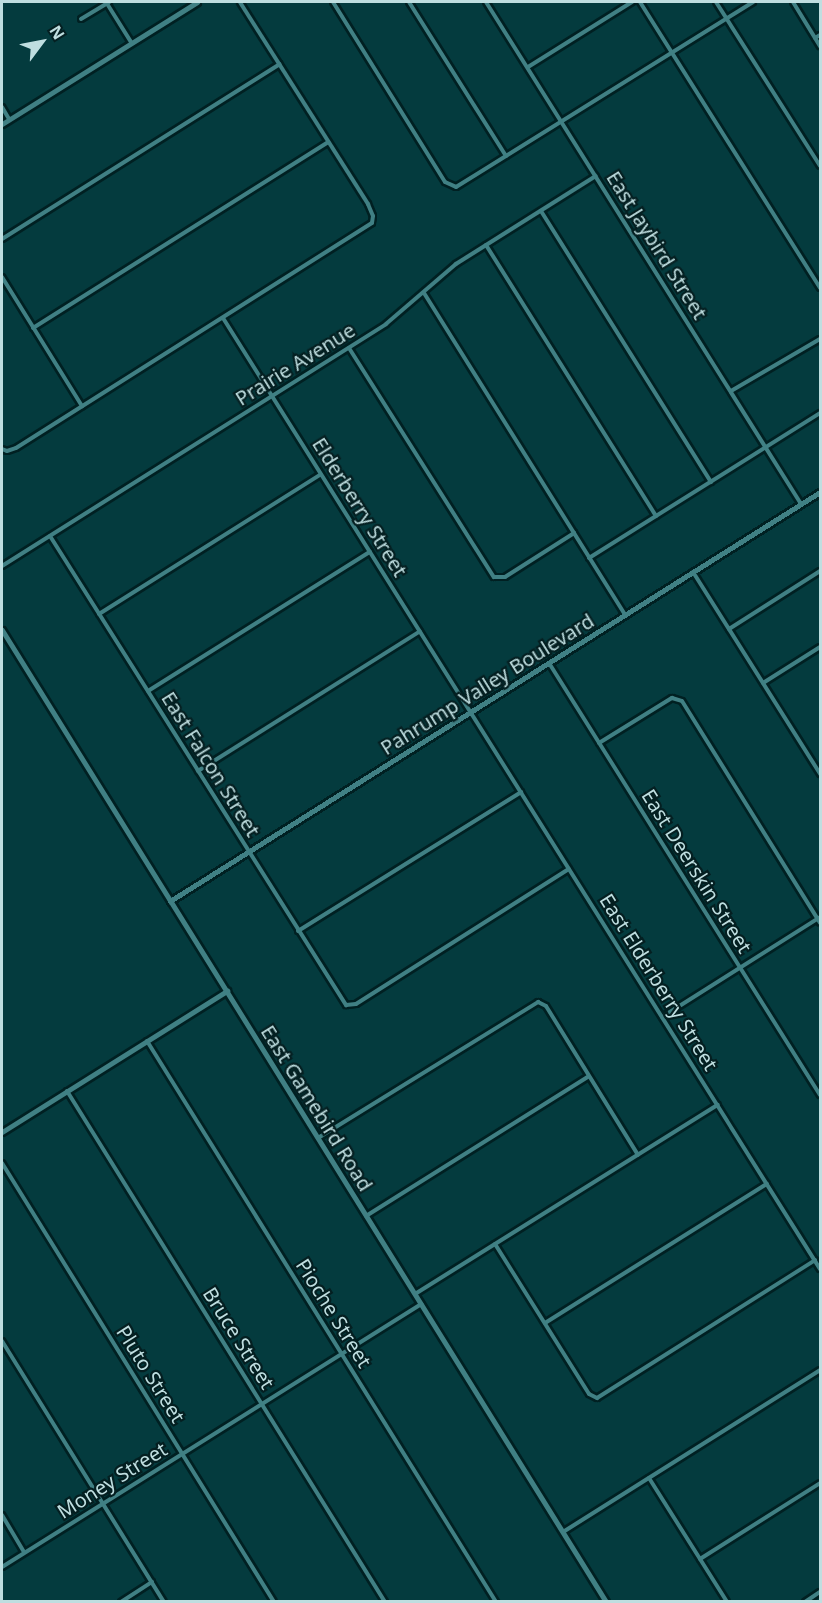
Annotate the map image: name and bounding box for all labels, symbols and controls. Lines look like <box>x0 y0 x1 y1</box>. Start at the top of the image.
north arrow <box>12 12 72 72</box>
text: N <box>44 21 70 44</box>
street label: East Jaybird Street <box>602 167 712 323</box>
street label: Prairie Avenue <box>231 318 359 410</box>
street label: Elderberry Street <box>308 433 412 581</box>
street label: Pahrump Valley Boulevard <box>376 608 598 760</box>
street label: East Falcon Street <box>157 687 265 841</box>
street label: East Deerskin Street <box>637 785 757 957</box>
street label: East Elderberry Street <box>595 889 723 1075</box>
street label: East Gamebird Road <box>256 1021 378 1195</box>
street label: Pioche Street <box>291 1254 377 1372</box>
street label: Bruce Street <box>198 1283 280 1393</box>
street label: Pluto Street <box>112 1321 190 1427</box>
street label: Money Street <box>53 1437 171 1523</box>

